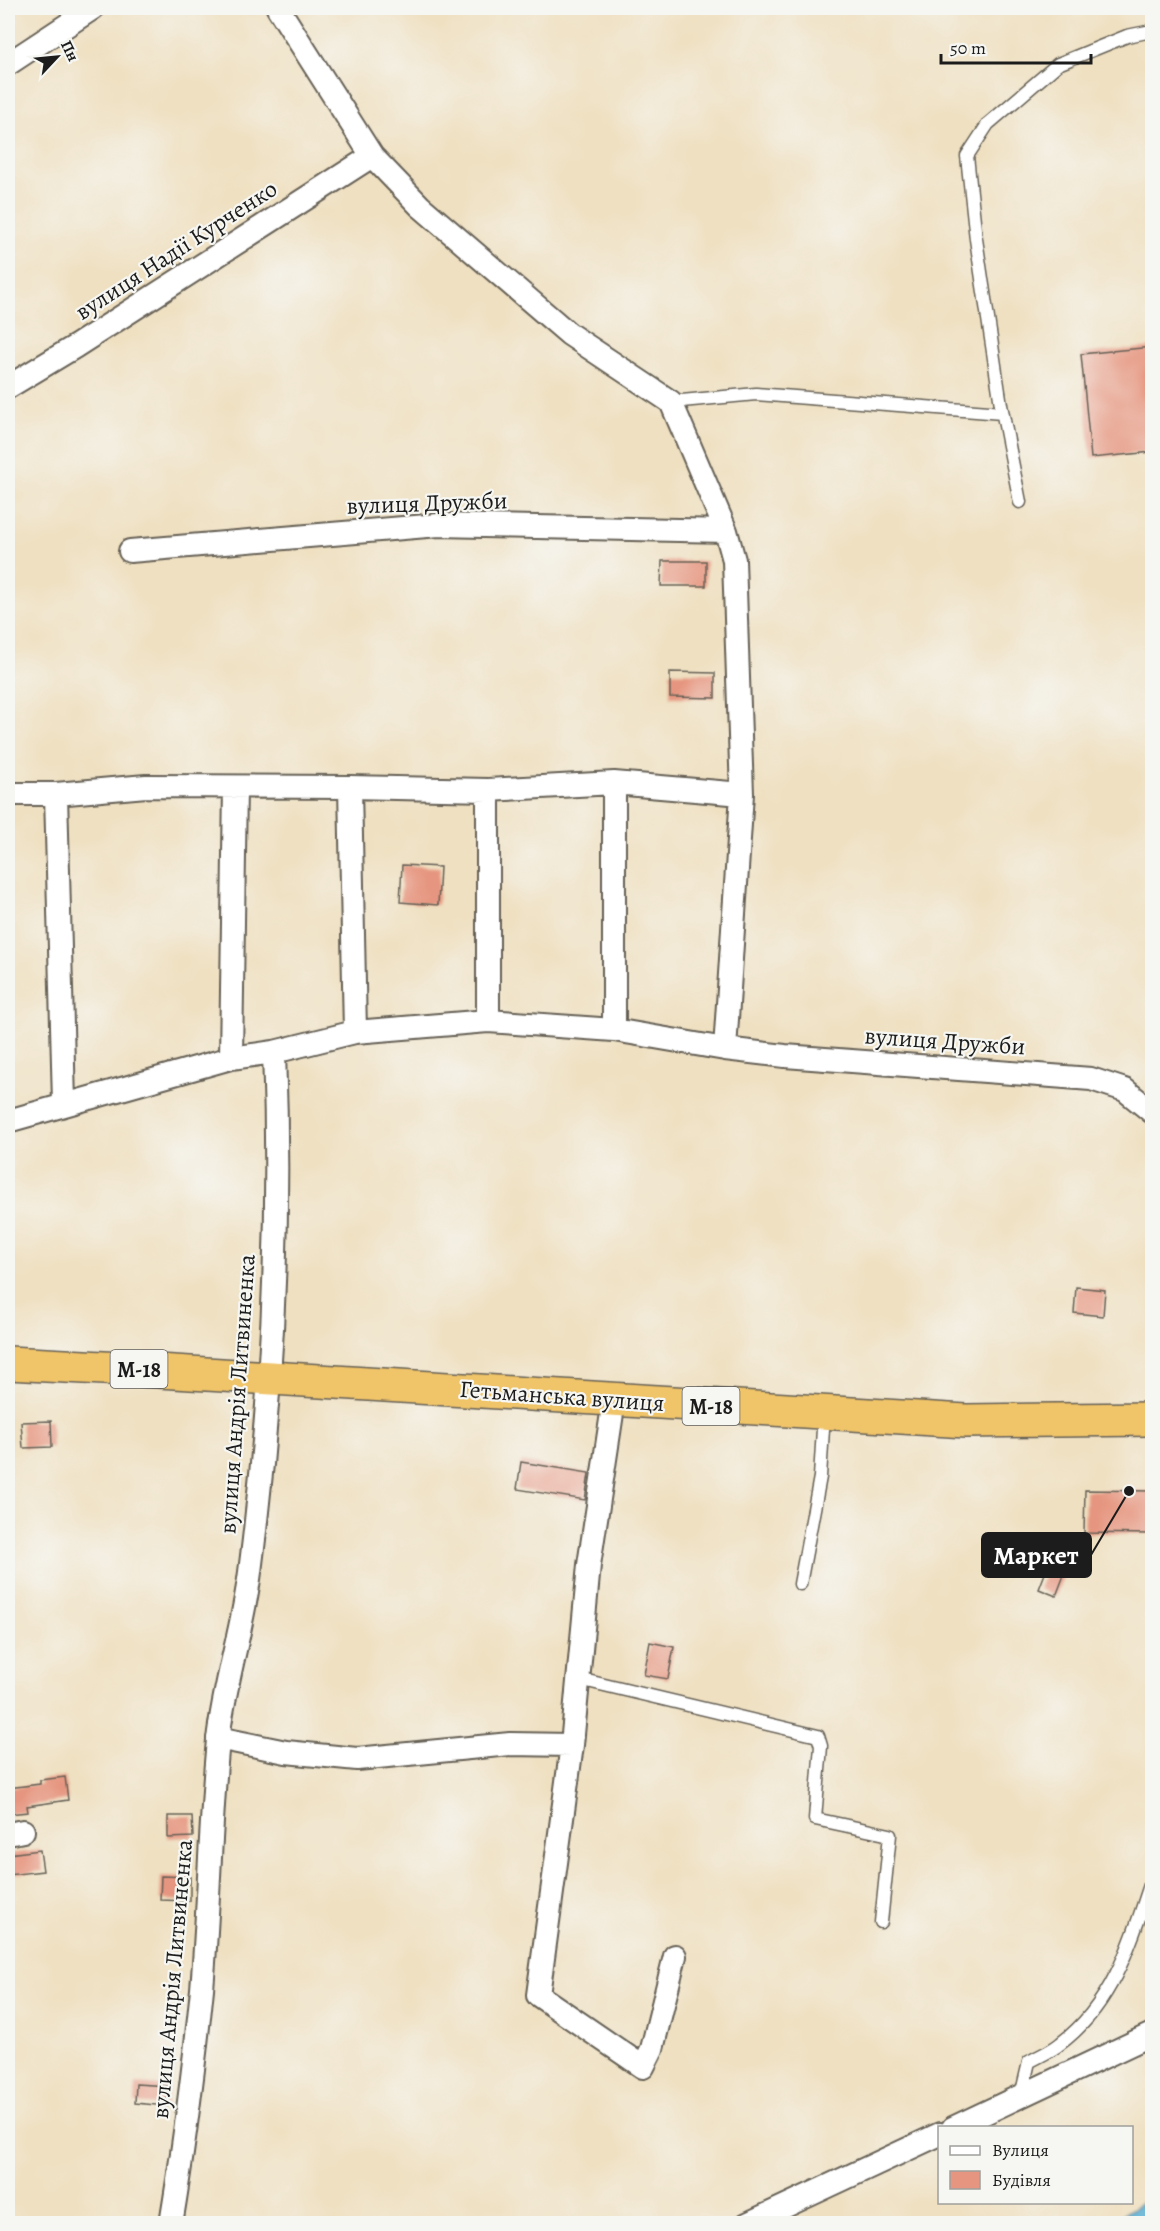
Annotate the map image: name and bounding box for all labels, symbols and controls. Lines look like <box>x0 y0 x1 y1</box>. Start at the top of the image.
north arrow <box>27 27 87 87</box>
scale bar <box>941 27 1091 65</box>
text: 50 m <box>950 36 986 60</box>
text: Пн <box>55 37 84 65</box>
street label: вулиця Надії Курченко <box>69 172 283 328</box>
street label: вулиця Дружби <box>346 484 508 522</box>
street label: вулиця Дружби <box>864 1019 1026 1063</box>
street label: вулиця Андрія Литвиненка <box>211 1253 263 1535</box>
road number: М-18 <box>110 1350 168 1388</box>
street label: Гетьманська вулиця <box>459 1373 665 1419</box>
road number: М-18 <box>682 1387 740 1425</box>
callout: Маркет <box>982 1533 1091 1577</box>
text: Маркет <box>993 1538 1079 1573</box>
street label: вулиця Андрія Литвиненка <box>144 1838 200 2120</box>
legend <box>938 2126 1133 2204</box>
text: Вулиця <box>992 2138 1049 2162</box>
text: Будівля <box>992 2168 1051 2192</box>

